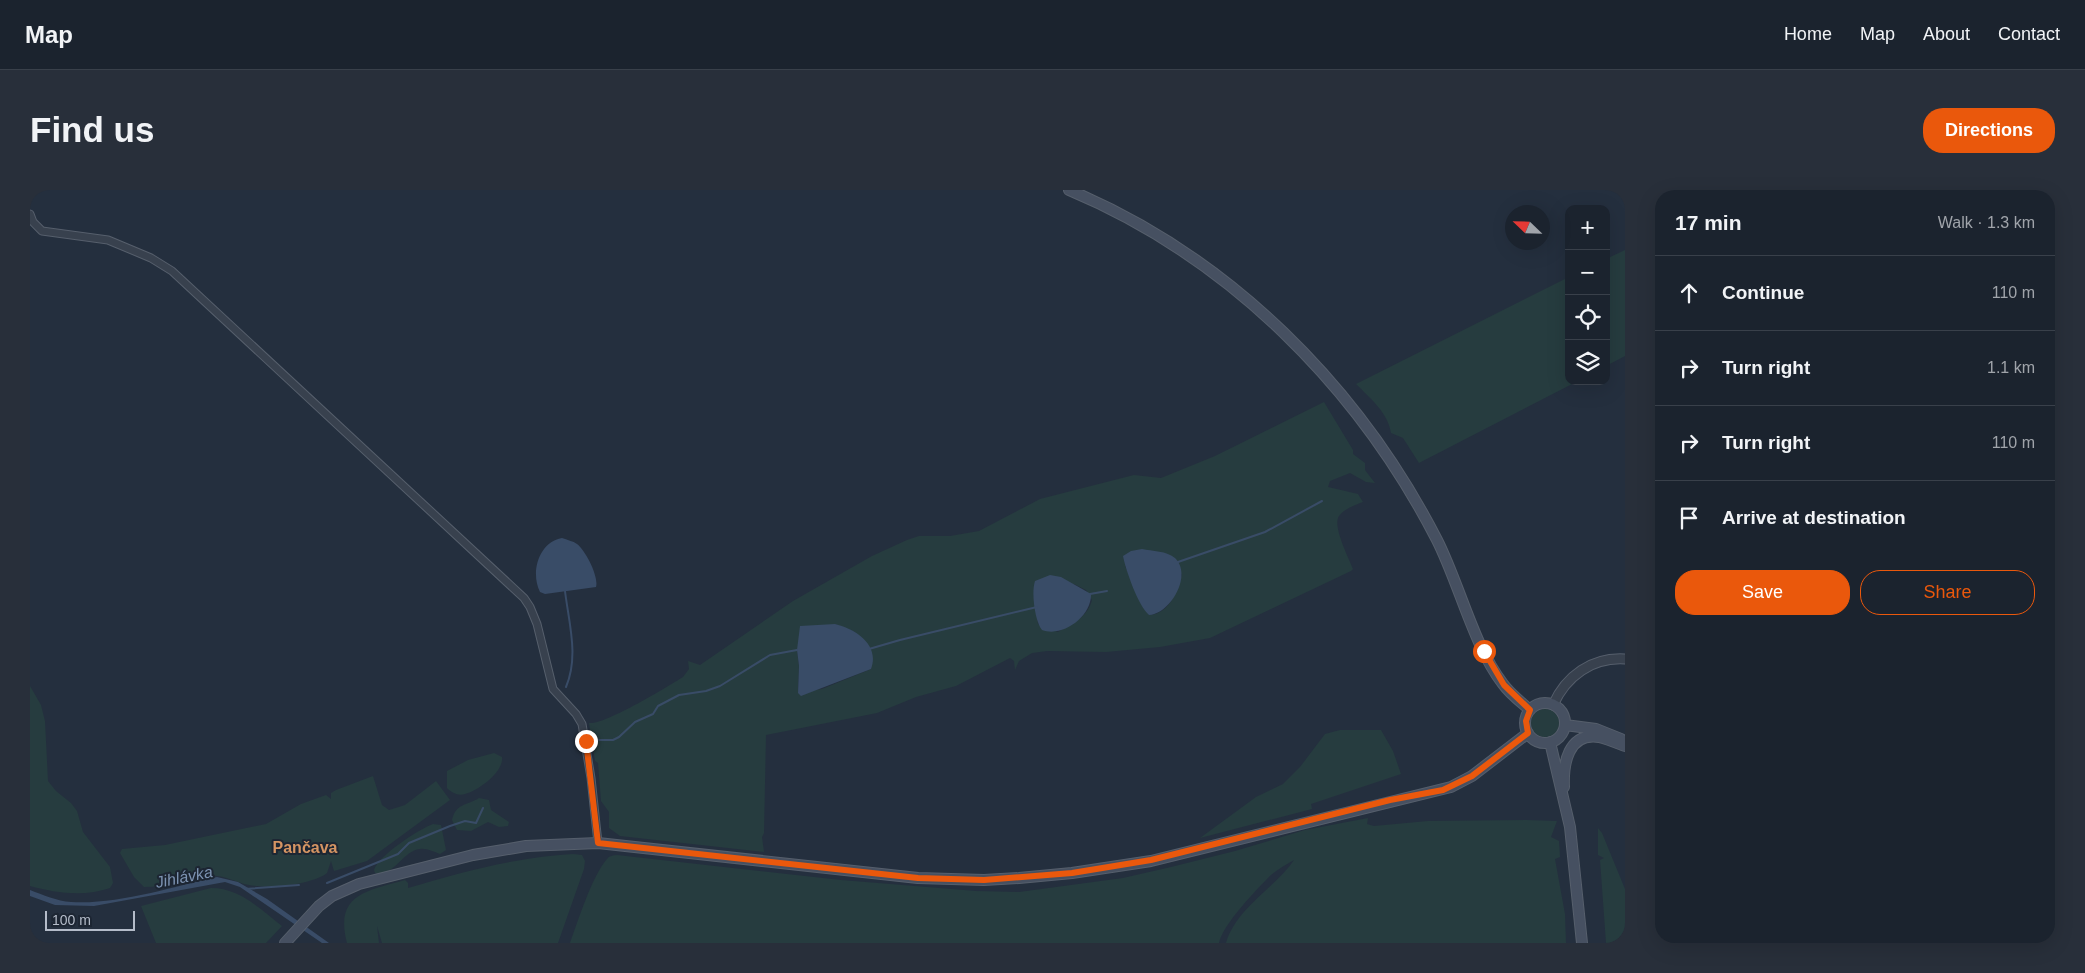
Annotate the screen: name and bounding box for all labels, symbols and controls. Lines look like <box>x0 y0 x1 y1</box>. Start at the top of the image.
text: Map <box>25 21 73 48</box>
text: Home <box>1784 24 1832 44</box>
text: Map <box>1860 24 1895 44</box>
text: About <box>1923 24 1970 44</box>
text: Contact <box>1998 24 2060 44</box>
button: Directions <box>1923 108 2055 153</box>
text: Find us <box>30 110 154 149</box>
north arrow <box>1505 205 1550 250</box>
map controls <box>1565 205 1610 385</box>
button: + <box>1565 205 1610 250</box>
text: 17 min <box>1675 211 1742 234</box>
text: Walk · 1.3 km <box>1938 214 2035 231</box>
button: − <box>1565 250 1610 295</box>
icon: ahead <box>1675 279 1703 307</box>
text: Continue <box>1722 282 1804 303</box>
text: 110 m <box>1992 284 2035 301</box>
button: locate <box>1565 295 1610 340</box>
button: layers <box>1565 340 1610 385</box>
icon: right <box>1675 354 1703 382</box>
text: Turn right <box>1722 357 1810 378</box>
text: 1.1 km <box>1987 359 2035 376</box>
icon: right <box>1675 429 1703 457</box>
text: Turn right <box>1722 432 1810 453</box>
text: 110 m <box>1992 434 2035 451</box>
icon: arrive <box>1675 504 1703 532</box>
text: Arrive at destination <box>1722 507 1906 528</box>
button: Save <box>1675 570 1850 615</box>
button: Share <box>1860 570 2035 615</box>
route start <box>1473 640 1496 663</box>
route end <box>575 730 598 753</box>
district label: Pančava <box>273 839 338 856</box>
water label: Jihlávka <box>153 863 214 891</box>
scale bar <box>45 908 135 931</box>
text: 100 m <box>52 912 91 928</box>

